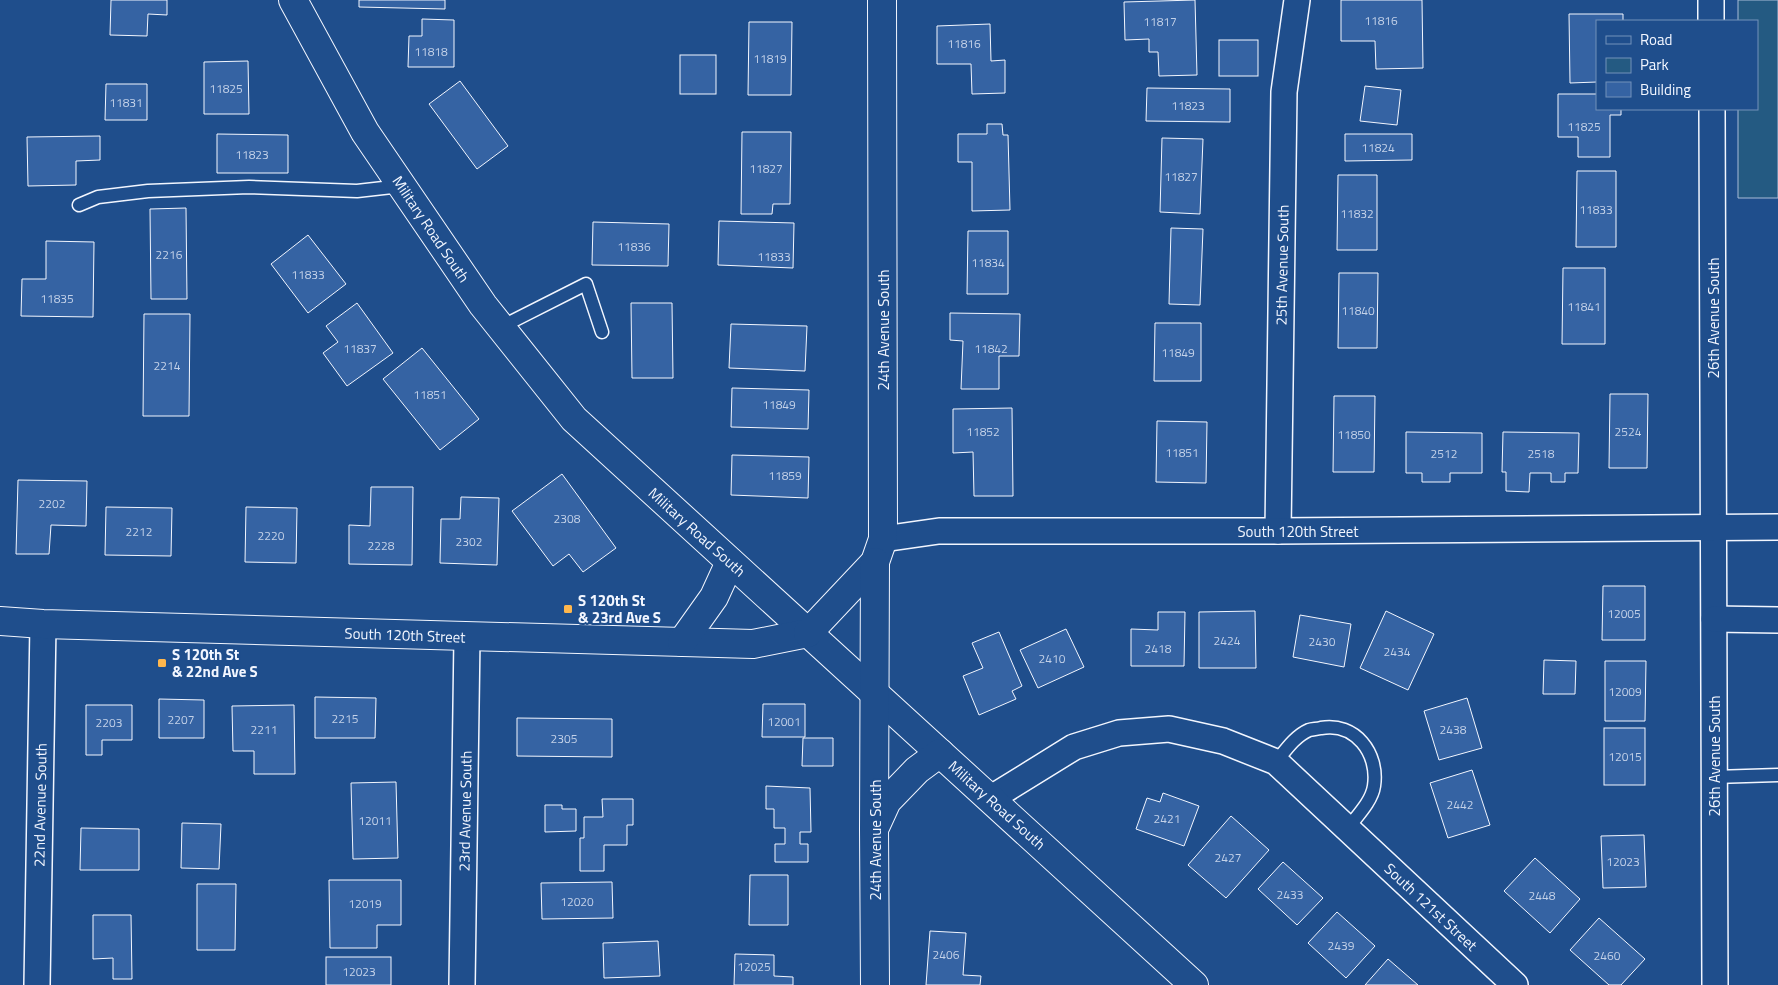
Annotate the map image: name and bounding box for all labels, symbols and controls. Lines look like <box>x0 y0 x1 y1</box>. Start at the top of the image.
house number: 11816 <box>1364 11 1398 30</box>
house number: 11817 <box>1143 12 1177 31</box>
legend <box>1596 20 1758 110</box>
text: Road <box>1640 28 1672 51</box>
house number: 11816 <box>947 34 981 53</box>
house number: 11818 <box>414 42 448 61</box>
house number: 11819 <box>753 49 787 68</box>
text: Park <box>1640 53 1669 76</box>
text: Building <box>1640 78 1691 101</box>
house number: 11825 <box>209 79 243 98</box>
house number: 11831 <box>109 93 143 112</box>
house number: 11823 <box>1171 96 1205 115</box>
house number: 11825 <box>1567 117 1601 136</box>
house number: 11824 <box>1361 138 1395 157</box>
house number: 11823 <box>235 145 269 164</box>
house number: 11827 <box>749 159 783 178</box>
house number: 11827 <box>1164 167 1198 186</box>
street label: Military Road South <box>387 171 475 287</box>
house number: 11833 <box>1579 200 1613 219</box>
street label: 25th Avenue South <box>1269 204 1295 326</box>
house number: 11832 <box>1340 204 1374 223</box>
house number: 11836 <box>617 237 651 256</box>
house number: 2216 <box>156 245 183 264</box>
house number: 11833 <box>757 247 791 266</box>
house number: 11834 <box>971 253 1005 272</box>
street label: 26th Avenue South <box>1702 258 1725 378</box>
house number: 11833 <box>291 265 325 284</box>
street label: 24th Avenue South <box>872 270 895 390</box>
house number: 11835 <box>40 289 74 308</box>
house number: 11841 <box>1567 297 1601 316</box>
house number: 11840 <box>1341 301 1375 320</box>
house number: 11837 <box>343 339 377 358</box>
house number: 11842 <box>974 339 1008 358</box>
house number: 11849 <box>1161 343 1195 362</box>
house number: 2214 <box>154 356 181 375</box>
house number: 11851 <box>413 385 447 404</box>
house number: 11849 <box>762 395 796 414</box>
house number: 11852 <box>966 422 1000 441</box>
house number: 2524 <box>1615 422 1642 441</box>
house number: 11850 <box>1337 425 1371 444</box>
house number: 11851 <box>1165 443 1199 462</box>
house number: 2512 <box>1431 444 1457 463</box>
house number: 2518 <box>1528 444 1555 463</box>
house number: 11859 <box>768 466 802 485</box>
street label: Military Road South <box>643 482 751 582</box>
house number: 2202 <box>39 494 65 513</box>
house number: 2308 <box>554 509 581 528</box>
street label: South 120th Street <box>1237 520 1359 543</box>
house number: 2212 <box>126 522 152 541</box>
house number: 2220 <box>258 526 285 545</box>
house number: 2302 <box>456 532 482 551</box>
house number: 2228 <box>368 536 395 555</box>
place label: S 120th St & 23rd Ave S <box>578 589 661 629</box>
marker: S 120th St & 23rd Ave S <box>562 603 574 615</box>
house number: 12005 <box>1607 604 1641 623</box>
street label: South 120th Street <box>344 621 467 649</box>
house number: 2424 <box>1214 631 1241 650</box>
house number: 2430 <box>1309 632 1336 651</box>
house number: 2418 <box>1145 639 1172 658</box>
house number: 2434 <box>1384 642 1411 661</box>
place label: S 120th St & 22nd Ave S <box>172 643 258 683</box>
house number: 2410 <box>1039 649 1066 668</box>
marker: S 120th St & 22nd Ave S <box>156 657 168 669</box>
house number: 12009 <box>1608 682 1642 701</box>
street label: 26th Avenue South <box>1703 696 1726 816</box>
house number: 2215 <box>332 709 359 728</box>
house number: 2207 <box>168 710 194 729</box>
house number: 12001 <box>767 712 801 731</box>
house number: 2203 <box>96 713 122 732</box>
house number: 2211 <box>251 720 277 739</box>
house number: 2438 <box>1440 720 1467 739</box>
house number: 2305 <box>551 729 578 748</box>
street label: 22nd Avenue South <box>27 743 53 867</box>
house number: 12015 <box>1608 747 1642 766</box>
street label: 23rd Avenue South <box>452 751 478 871</box>
street label: Military Road South <box>943 755 1051 855</box>
street label: 24th Avenue South <box>864 780 887 900</box>
house number: 2442 <box>1447 795 1473 814</box>
house number: 2421 <box>1154 809 1180 828</box>
house number: 12011 <box>358 811 392 830</box>
house number: 2427 <box>1215 848 1241 867</box>
house number: 12023 <box>1606 852 1640 871</box>
street label: South 121st Street <box>1379 858 1483 957</box>
house number: 2433 <box>1277 885 1303 904</box>
house number: 2448 <box>1529 886 1556 905</box>
house number: 12020 <box>560 892 594 911</box>
house number: 12019 <box>348 894 382 913</box>
house number: 2439 <box>1328 936 1355 955</box>
house number: 2406 <box>933 945 960 964</box>
house number: 2460 <box>1594 946 1621 965</box>
house number: 12025 <box>737 957 771 976</box>
house number: 12023 <box>342 962 376 981</box>

